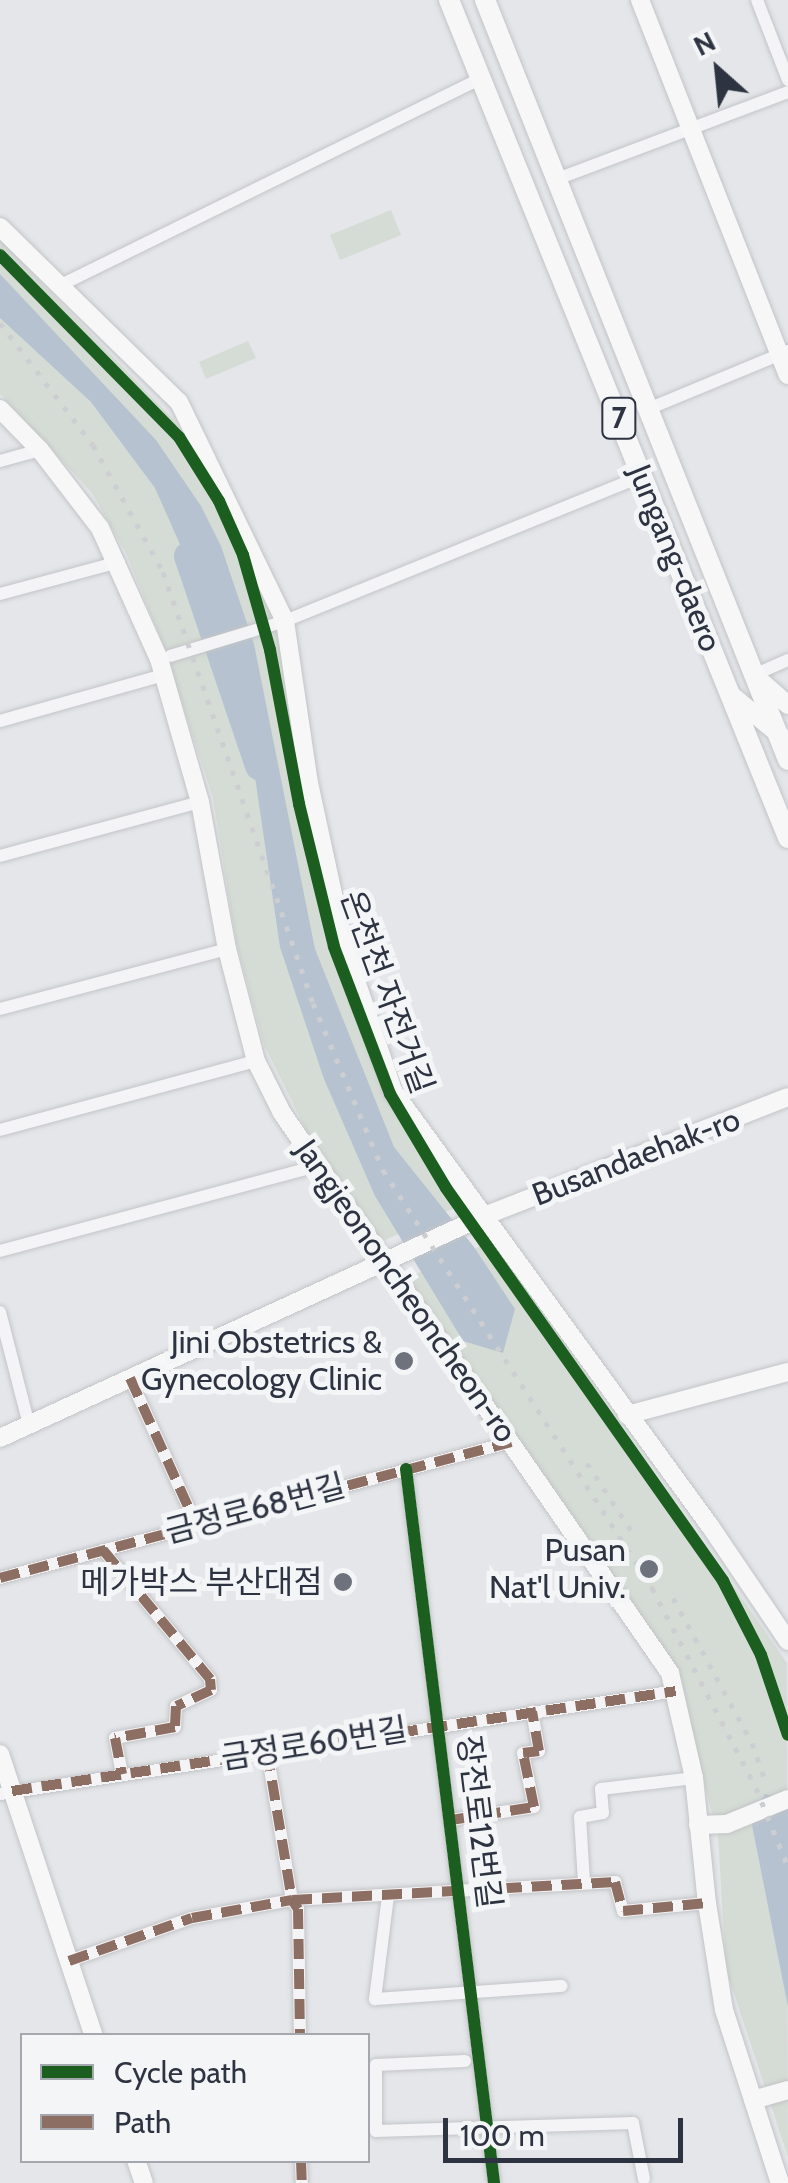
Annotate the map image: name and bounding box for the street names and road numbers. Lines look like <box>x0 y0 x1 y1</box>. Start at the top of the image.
road number: 7 <box>599 393 639 443</box>
street label: Jungang-daero <box>620 459 730 657</box>
street label: 온천천 자전거길 <box>332 885 442 1099</box>
street label: Busandaehak-ro <box>527 1100 745 1214</box>
street label: Jangjeononcheoncheon-ro <box>287 1132 525 1450</box>
street label: 금정로68번길 <box>161 1467 349 1551</box>
street label: 금정로60번길 <box>218 1710 410 1778</box>
street label: 장전로12번길 <box>449 1733 509 1911</box>

